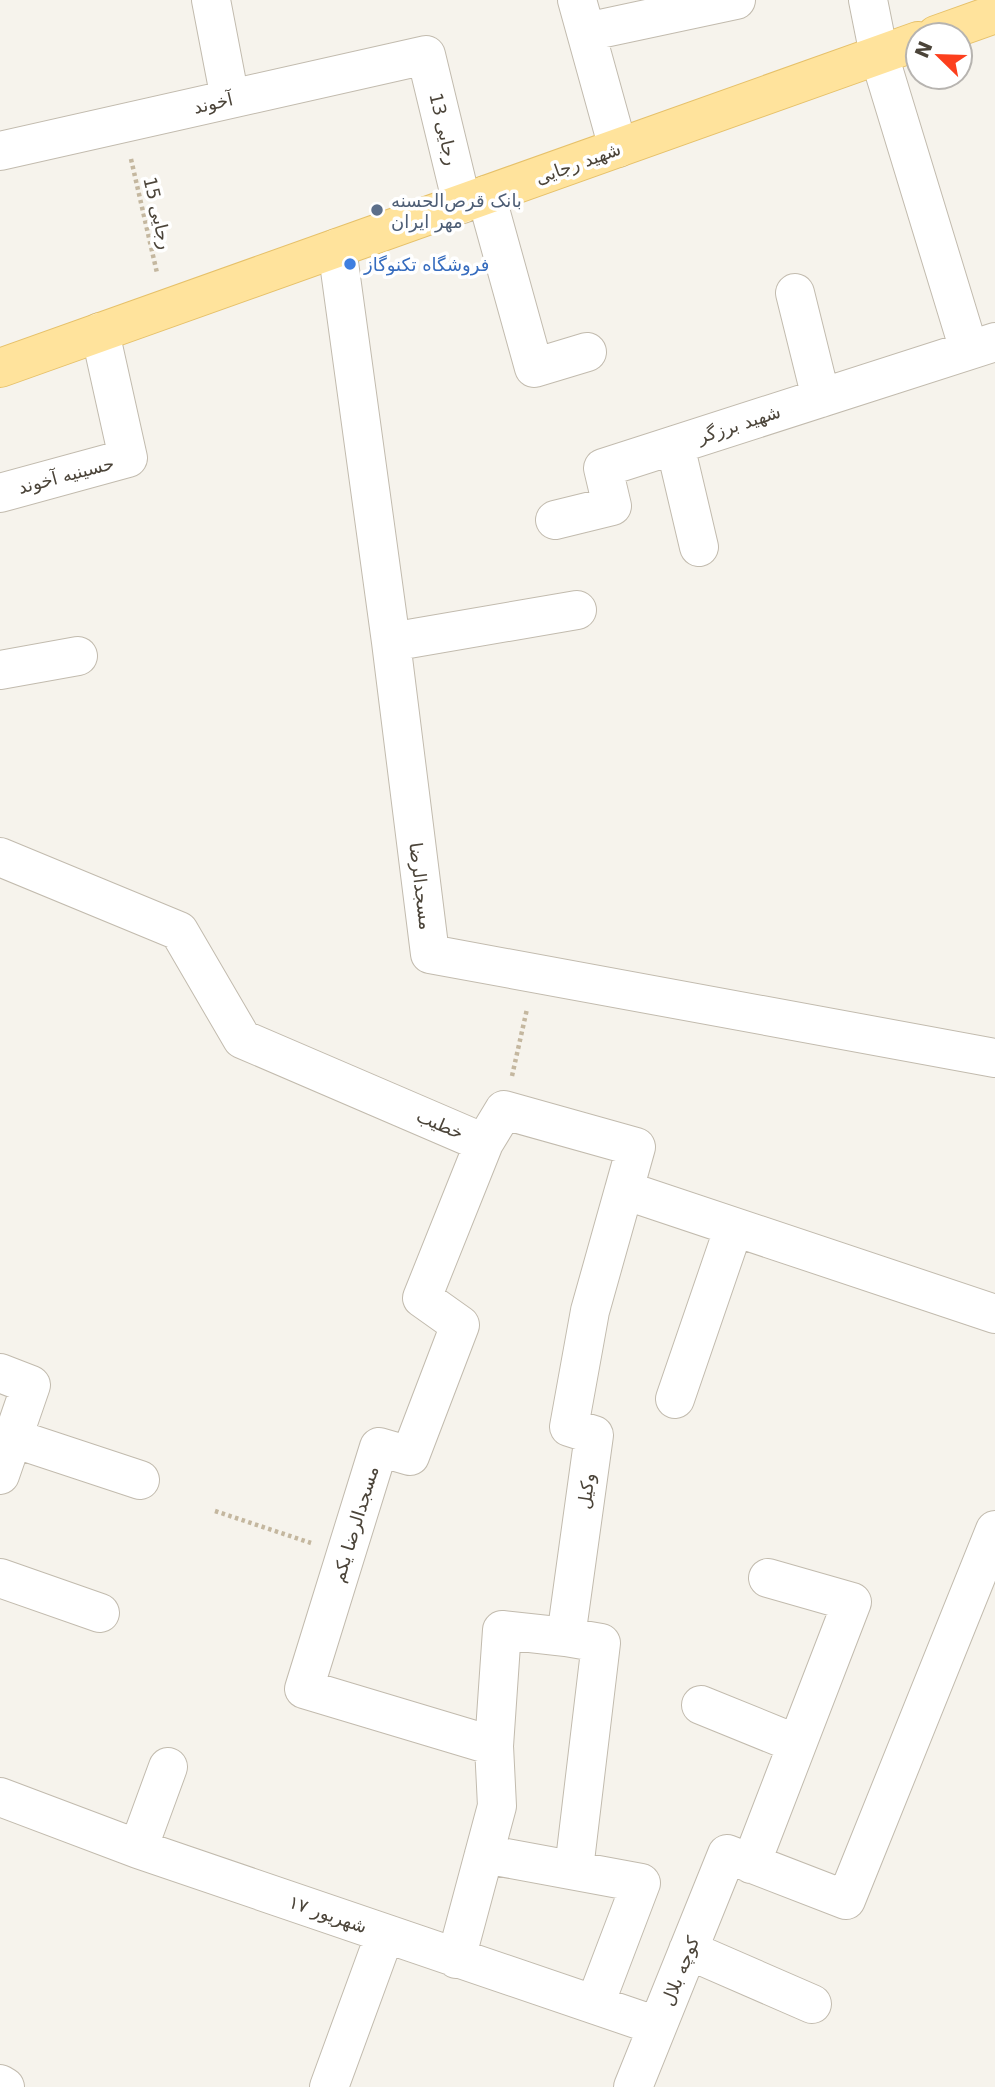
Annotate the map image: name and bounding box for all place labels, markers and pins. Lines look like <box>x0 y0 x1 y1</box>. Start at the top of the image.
place label: بانک قرص‌الحسنه مهر ایران <box>391 190 522 233</box>
marker: بانک قرص‌الحسنه مهر ایران <box>369 202 385 218</box>
place label: فروشگاه تکنوگاز <box>363 254 489 276</box>
marker: فروشگاه تکنوگاز <box>342 256 358 272</box>

